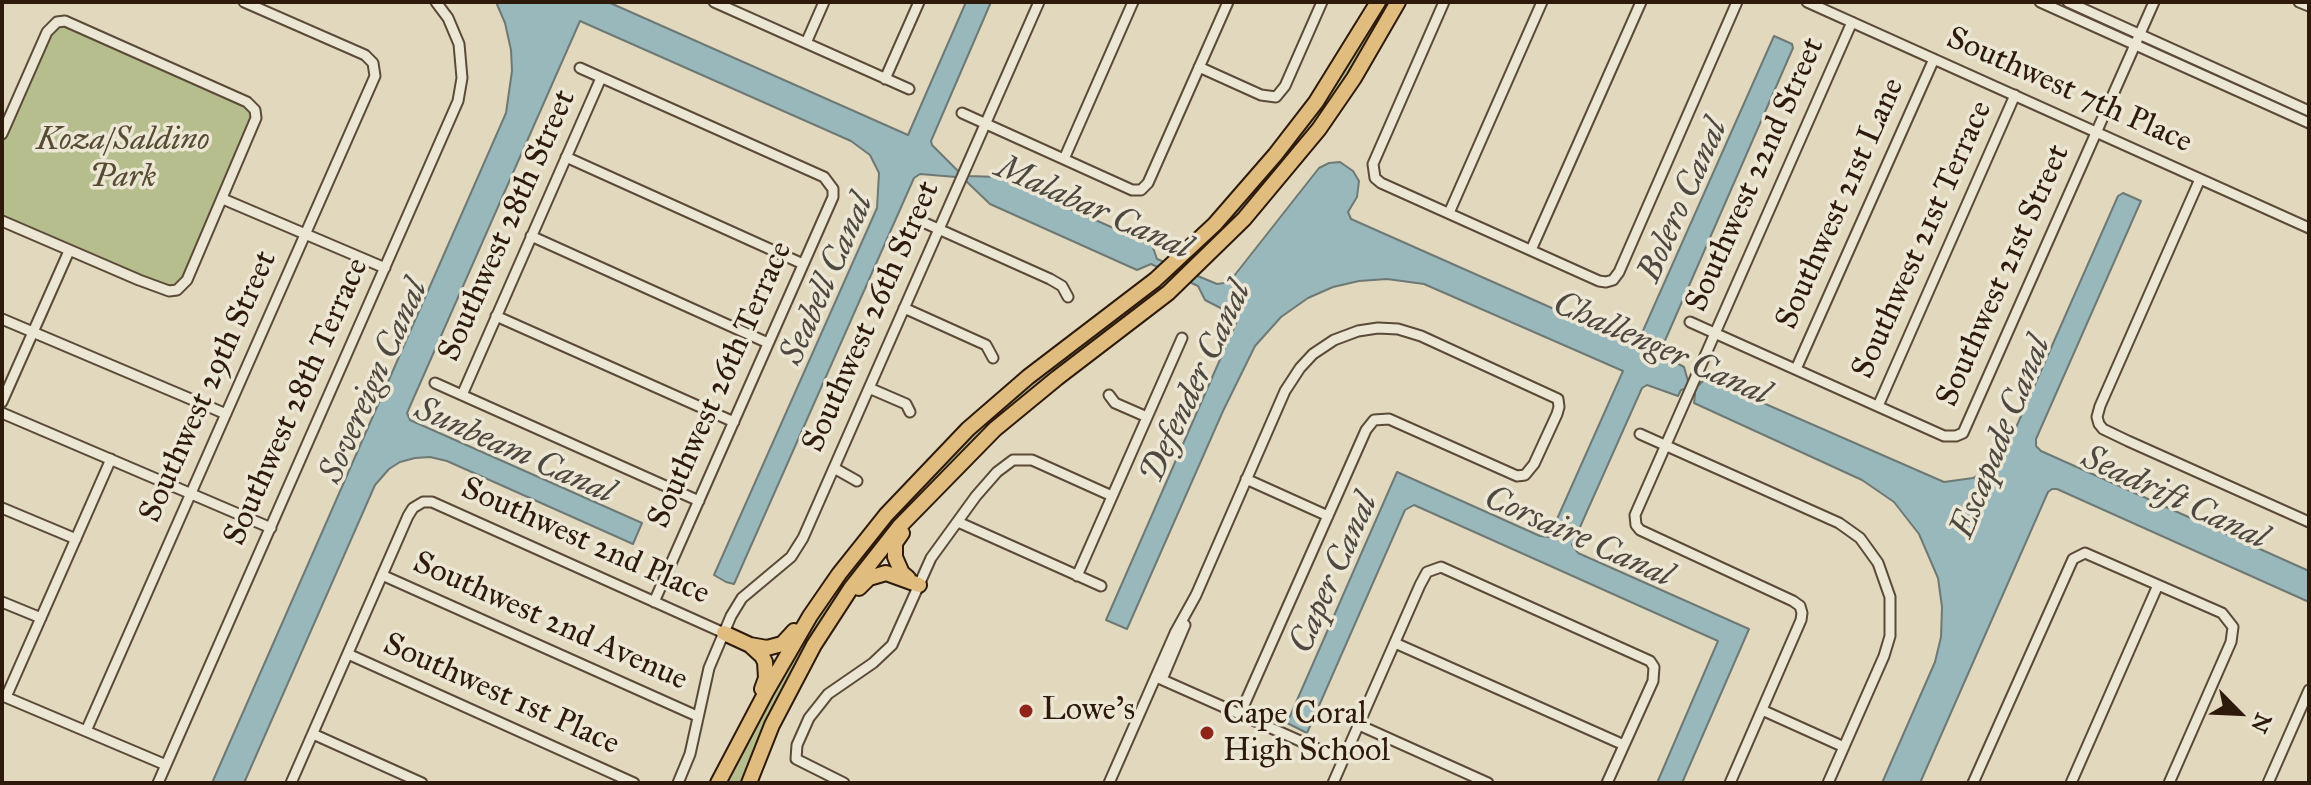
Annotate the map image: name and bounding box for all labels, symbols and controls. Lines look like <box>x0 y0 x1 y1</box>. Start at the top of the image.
street label: Southwest 7th Place <box>1940 20 2198 162</box>
street label: Southwest 22nd Street <box>1678 32 1834 318</box>
street label: Southwest 21st Lane <box>1768 73 1914 335</box>
street label: Southwest 28th Street <box>431 84 585 368</box>
street label: Southwest 21st Terrace <box>1844 95 2002 385</box>
water label: Bolero Canal <box>1630 113 1738 289</box>
park label: Koza/Saldino Park <box>37 122 209 197</box>
street label: Southwest 21st Street <box>1929 139 2079 413</box>
water label: Malabar Canal <box>989 148 1197 270</box>
street label: Southwest 26th Street <box>795 176 949 458</box>
water label: Seabell Canal <box>772 189 884 371</box>
street label: Southwest 26th Terrace <box>640 236 802 534</box>
street label: Southwest 29th Street <box>132 245 286 529</box>
street label: Southwest 28th Terrace <box>216 252 378 552</box>
water label: Sovereign Canal <box>312 274 438 490</box>
water label: Defender Canal <box>1133 276 1261 490</box>
water label: Challenger Canal <box>1546 284 1776 416</box>
water label: Escapade Canal <box>1943 331 2061 545</box>
water label: Sunbeam Canal <box>408 390 620 514</box>
water label: Seadrift Canal <box>2075 438 2273 560</box>
street label: Southwest 2nd Place <box>455 470 715 614</box>
water label: Corsaire Canal <box>1478 478 1678 598</box>
water label: Caper Canal <box>1282 488 1388 660</box>
street label: Southwest 2nd Avenue <box>407 544 693 700</box>
street label: Southwest 1st Place <box>377 626 625 764</box>
north arrow <box>2199 673 2279 753</box>
place label: Lowe's <box>1042 692 1135 730</box>
place label: Cape Coral High School <box>1223 696 1390 771</box>
marker: Lowe's <box>1017 702 1035 720</box>
text: N <box>2245 709 2278 737</box>
marker: Cape Coral High School <box>1198 724 1216 742</box>

